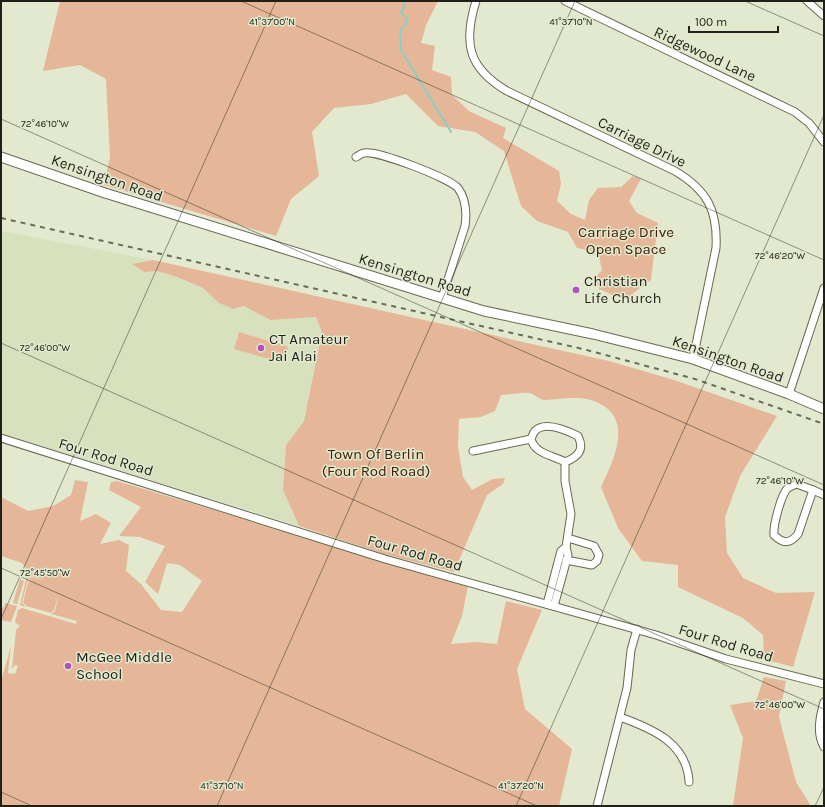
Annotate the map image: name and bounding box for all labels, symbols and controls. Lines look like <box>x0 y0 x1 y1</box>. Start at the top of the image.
scale bar <box>689 8 778 34</box>
text: 100 m <box>695 15 727 29</box>
text: 41°37'00"N <box>249 16 295 28</box>
text: 41°37'10"N <box>549 16 593 28</box>
street label: Ridgewood Lane <box>651 23 759 85</box>
street label: Carriage Drive <box>595 113 689 171</box>
text: 72°46'10"W <box>21 118 69 130</box>
street label: Kensington Road <box>49 150 165 206</box>
park label: Carriage Drive Open Space <box>578 223 674 258</box>
street label: Kensington Road <box>357 249 473 301</box>
text: 72°46'20"W <box>755 250 805 262</box>
place label: Christian Life Church <box>584 272 661 307</box>
marker: Christian Life Church <box>571 285 581 295</box>
place label: CT Amateur Jai Alai <box>269 330 349 365</box>
street label: Kensington Road <box>670 331 786 387</box>
text: 72°46'00"W <box>20 342 70 354</box>
marker: CT Amateur Jai Alai <box>256 343 266 353</box>
street label: Four Rod Road <box>56 434 156 480</box>
park label: Town Of Berlin (Four Rod Road) <box>322 445 430 480</box>
text: 72°46'10"W <box>756 475 804 487</box>
street label: Four Rod Road <box>365 531 465 575</box>
text: 72°45'50"W <box>20 567 70 579</box>
street label: Four Rod Road <box>676 620 776 666</box>
place label: McGee Middle School <box>76 648 172 683</box>
marker: McGee Middle School <box>63 661 73 671</box>
text: 72°46'00"W <box>755 699 805 711</box>
text: 41°37'10"N <box>200 780 244 792</box>
text: 41°37'20"N <box>498 780 544 792</box>

